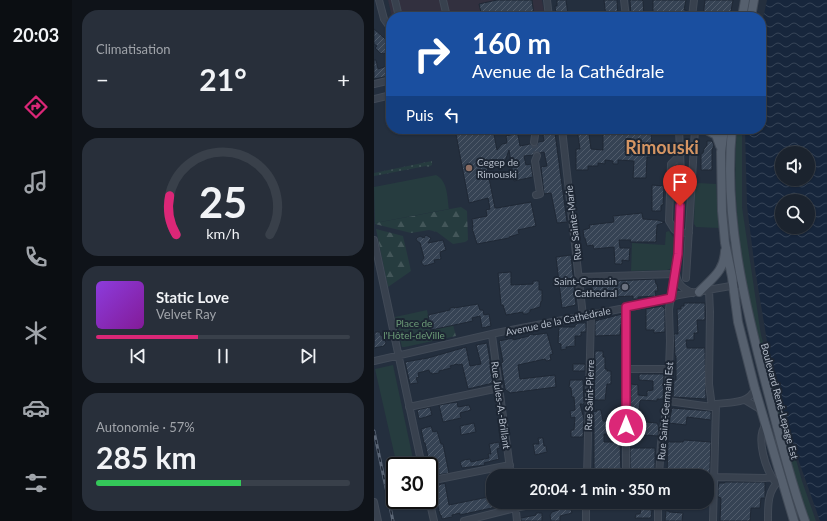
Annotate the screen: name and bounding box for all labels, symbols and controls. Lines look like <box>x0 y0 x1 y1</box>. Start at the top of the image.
text: 20:03 <box>13 24 59 46</box>
text: 160 m <box>472 26 551 60</box>
icon: right <box>406 28 458 80</box>
text: Climatisation <box>96 41 171 57</box>
text: Avenue de la Cathédrale <box>472 60 664 82</box>
text: 21° <box>199 61 247 97</box>
text: − <box>96 66 109 93</box>
text: + <box>337 66 350 93</box>
icon: directions <box>22 93 50 121</box>
icon: left <box>441 104 463 126</box>
text: Puis <box>406 106 433 124</box>
district label: Rimouski <box>625 136 699 158</box>
map controls <box>775 146 815 234</box>
button: sound <box>775 146 815 186</box>
place label: Cegep de Rimouski <box>477 156 518 180</box>
marker: Cegep de Rimouski <box>464 163 474 173</box>
pin <box>663 165 697 206</box>
icon: music <box>22 168 50 196</box>
icon: arrive <box>669 171 691 193</box>
text: 25 <box>199 176 247 226</box>
street label: Rue Sainte-Marie <box>562 185 584 261</box>
button: search <box>775 194 815 234</box>
text: km/h <box>206 224 240 241</box>
icon: phone <box>22 243 50 271</box>
place label: Saint-Germain Cathedral <box>554 275 617 299</box>
marker: Saint-Germain Cathedral <box>620 282 630 292</box>
text: Static Love <box>156 288 229 306</box>
street label: Avenue de la Cathédrale <box>505 304 611 338</box>
text: Velvet Ray <box>156 306 216 322</box>
park label: Place de l'Hôtel-deVille <box>383 317 445 341</box>
icon: climate <box>22 319 50 347</box>
street label: Boulevard René-Lepage Est <box>759 342 801 461</box>
icon: previous <box>127 345 149 367</box>
icon: pause <box>212 345 234 367</box>
icon: next <box>297 345 319 367</box>
street label: Rue Saint-Pierre <box>582 359 596 431</box>
street label: Rue Jules-A.-Brillant <box>489 360 513 450</box>
street label: Rue Saint-Germain Est <box>655 361 675 461</box>
icon: car <box>22 394 50 422</box>
position arrow <box>605 405 647 447</box>
text: Autonomie · 57% <box>96 419 195 435</box>
text: 285 km <box>96 439 197 475</box>
speed limit sign: 30 <box>386 457 438 509</box>
icon: filters <box>22 469 50 497</box>
text: 20:04 · 1 min · 350 m <box>530 480 670 498</box>

